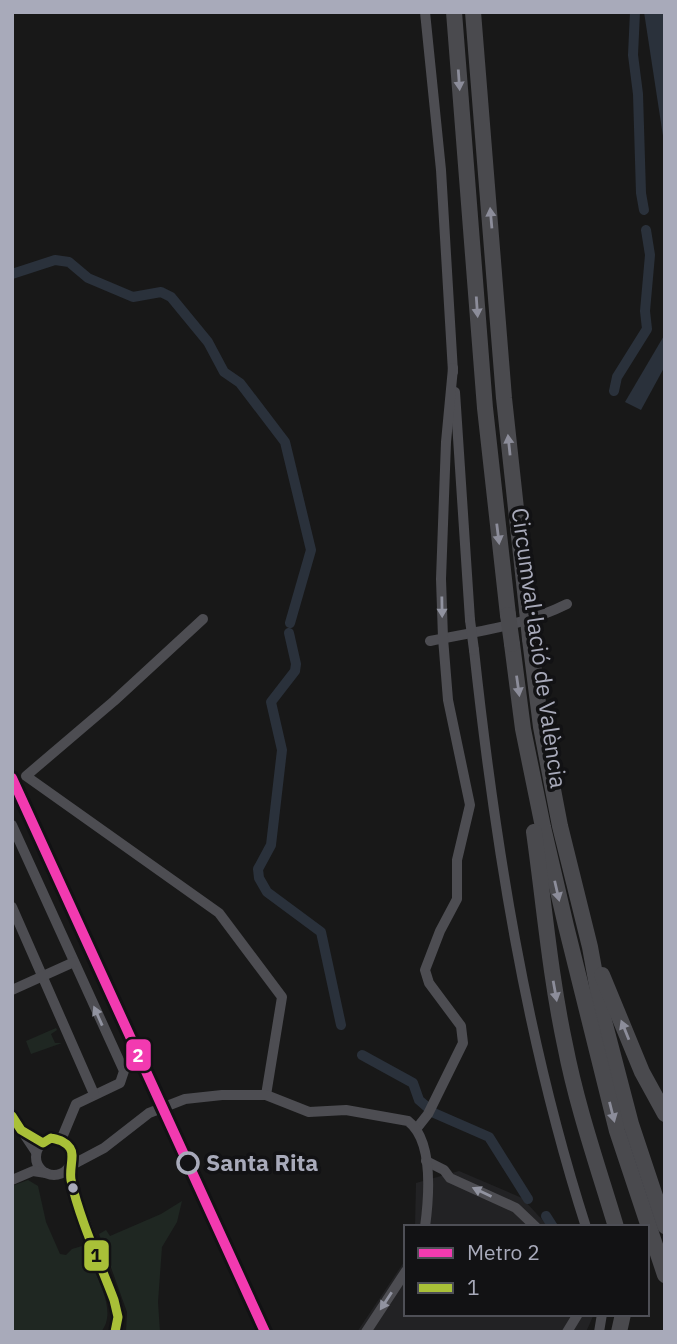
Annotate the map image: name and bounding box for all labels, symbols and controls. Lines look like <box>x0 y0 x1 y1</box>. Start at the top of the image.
one-way arrow <box>454 70 465 92</box>
one-way arrow <box>485 207 496 229</box>
one-way arrow <box>472 296 483 318</box>
one-way arrow <box>503 434 514 456</box>
street label: Circumval·lació de València <box>505 506 575 790</box>
one-way arrow <box>493 523 504 545</box>
one-way arrow <box>436 596 448 618</box>
one-way arrow <box>512 676 523 698</box>
one-way arrow <box>552 880 563 902</box>
one-way arrow <box>550 980 561 1002</box>
one-way arrow <box>92 1005 103 1026</box>
one-way arrow <box>619 1020 630 1041</box>
line badge: 2 <box>125 1038 152 1072</box>
text: 2 <box>132 1043 144 1067</box>
one-way arrow <box>607 1101 618 1123</box>
place label: Santa Rita <box>206 1147 318 1177</box>
marker: Santa Rita <box>177 1152 199 1174</box>
unlabelled marker <box>66 1181 80 1195</box>
one-way arrow <box>472 1186 492 1198</box>
legend <box>404 1225 649 1316</box>
text: Metro 2 <box>467 1238 540 1266</box>
line badge: 1 <box>83 1239 110 1272</box>
text: 1 <box>90 1243 102 1267</box>
text: 1 <box>467 1273 480 1301</box>
one-way arrow <box>380 1292 393 1311</box>

